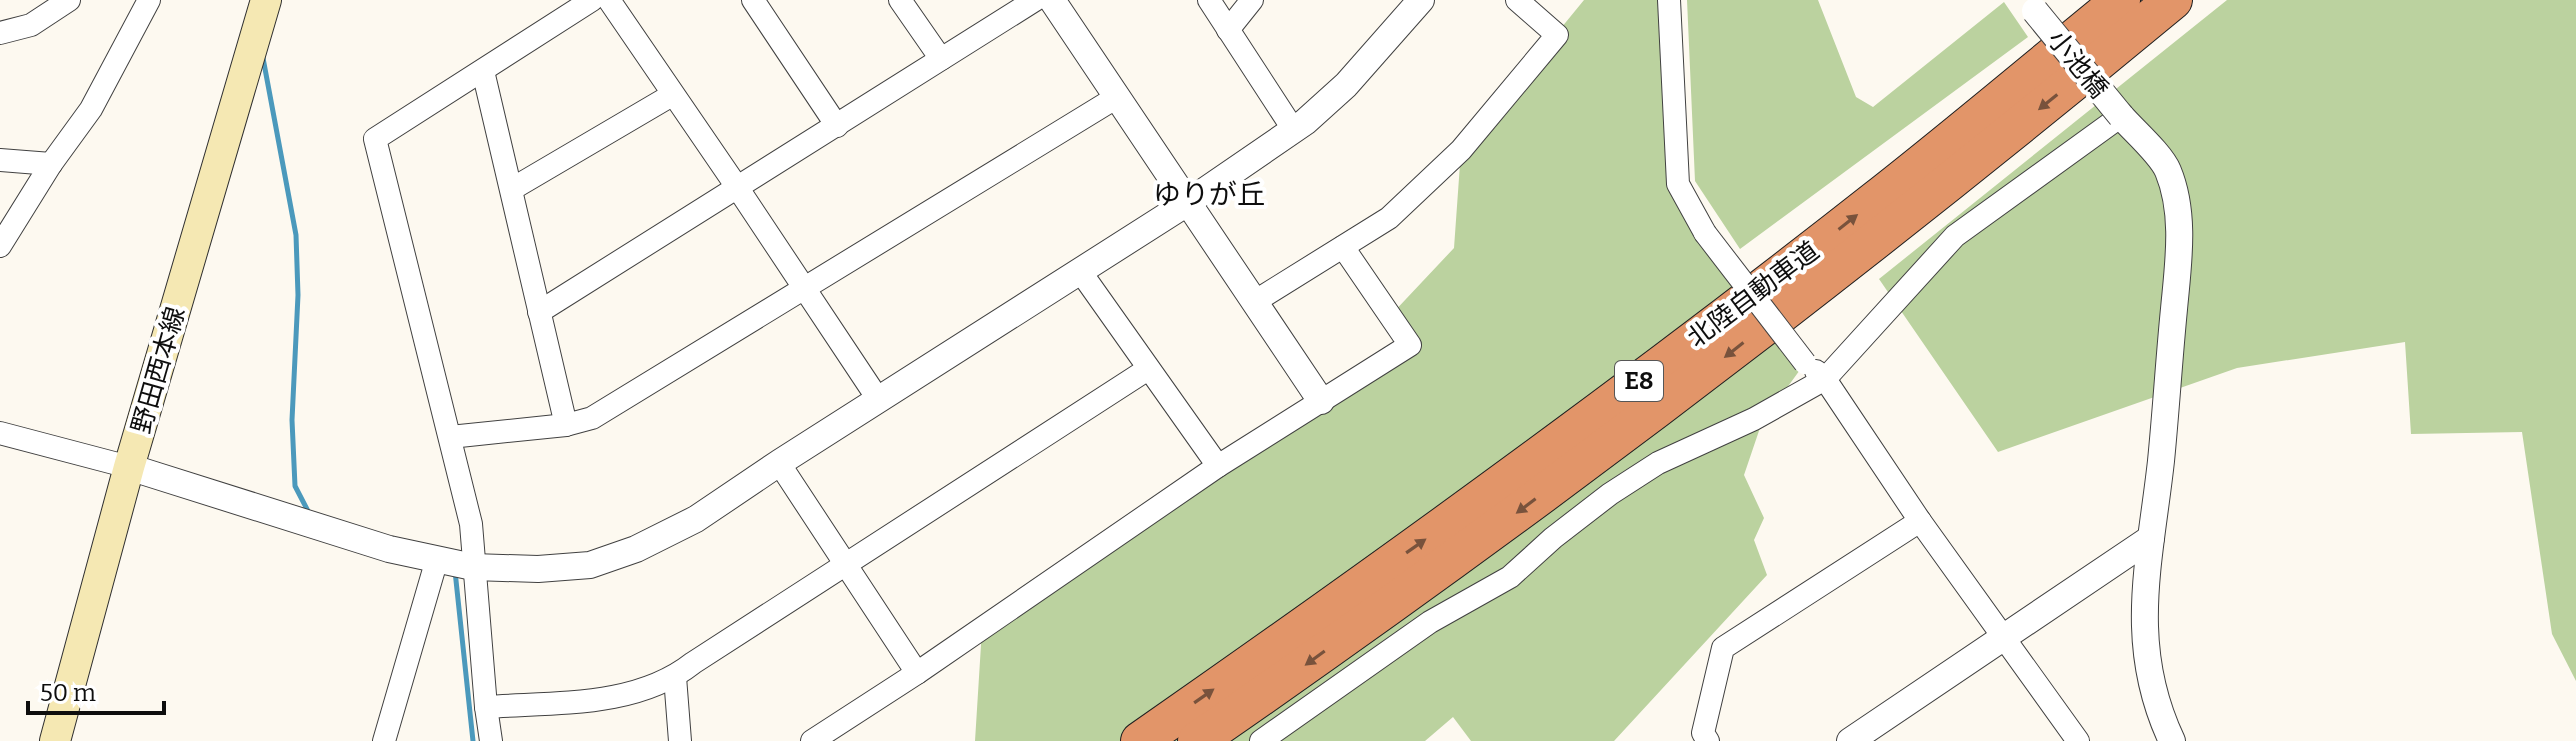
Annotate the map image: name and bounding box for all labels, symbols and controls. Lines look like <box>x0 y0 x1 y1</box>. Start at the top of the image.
street label: 小池橋 <box>2041 24 2114 104</box>
one-way arrow <box>2038 94 2058 110</box>
district label: ゆりが丘 <box>1153 178 1265 211</box>
one-way arrow <box>1838 214 1858 230</box>
street label: 北陸自動車道 <box>1682 235 1825 354</box>
street label: 野田西本線 <box>126 303 191 437</box>
one-way arrow <box>1724 342 1744 358</box>
road number: E8 <box>1615 361 1663 401</box>
one-way arrow <box>1515 498 1536 513</box>
one-way arrow <box>1406 539 1427 554</box>
one-way arrow <box>1304 650 1326 666</box>
scale bar <box>28 665 164 715</box>
text: 50 m <box>40 679 96 707</box>
one-way arrow <box>1194 689 1215 704</box>

